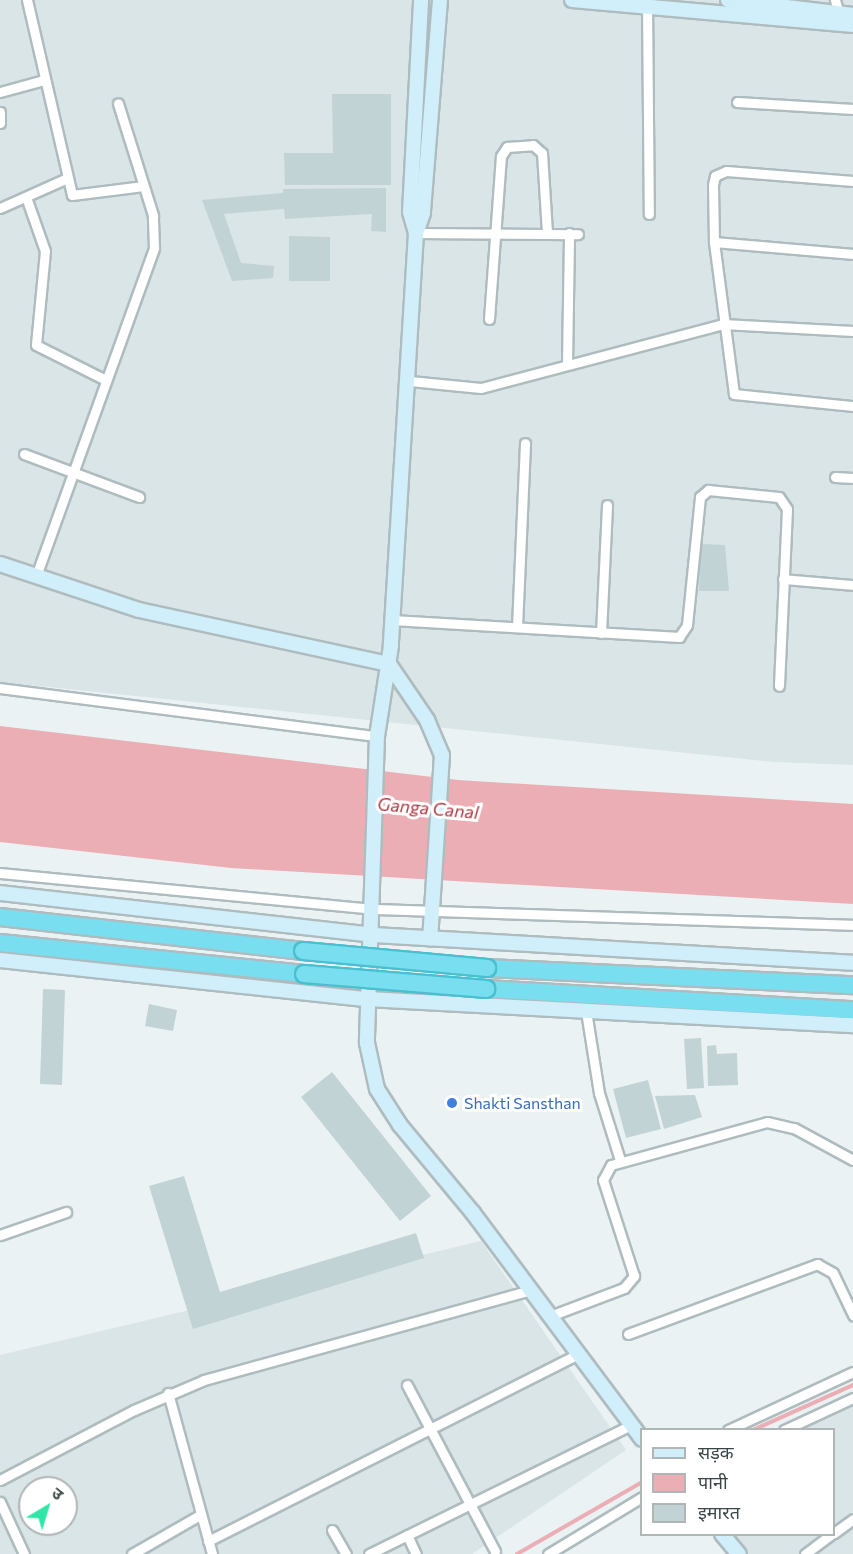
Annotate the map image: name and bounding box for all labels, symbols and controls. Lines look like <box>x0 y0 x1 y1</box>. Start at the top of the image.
water label: Ganga Canal <box>377 793 479 823</box>
place label: Shakti Sansthan <box>464 1093 581 1113</box>
marker: Shakti Sansthan <box>445 1096 459 1110</box>
legend <box>640 1428 835 1536</box>
text: सड़क <box>698 1441 734 1463</box>
text: पानी <box>698 1471 728 1493</box>
north arrow <box>18 1476 78 1536</box>
text: उ <box>49 1483 68 1503</box>
text: इमारत <box>698 1501 740 1523</box>

